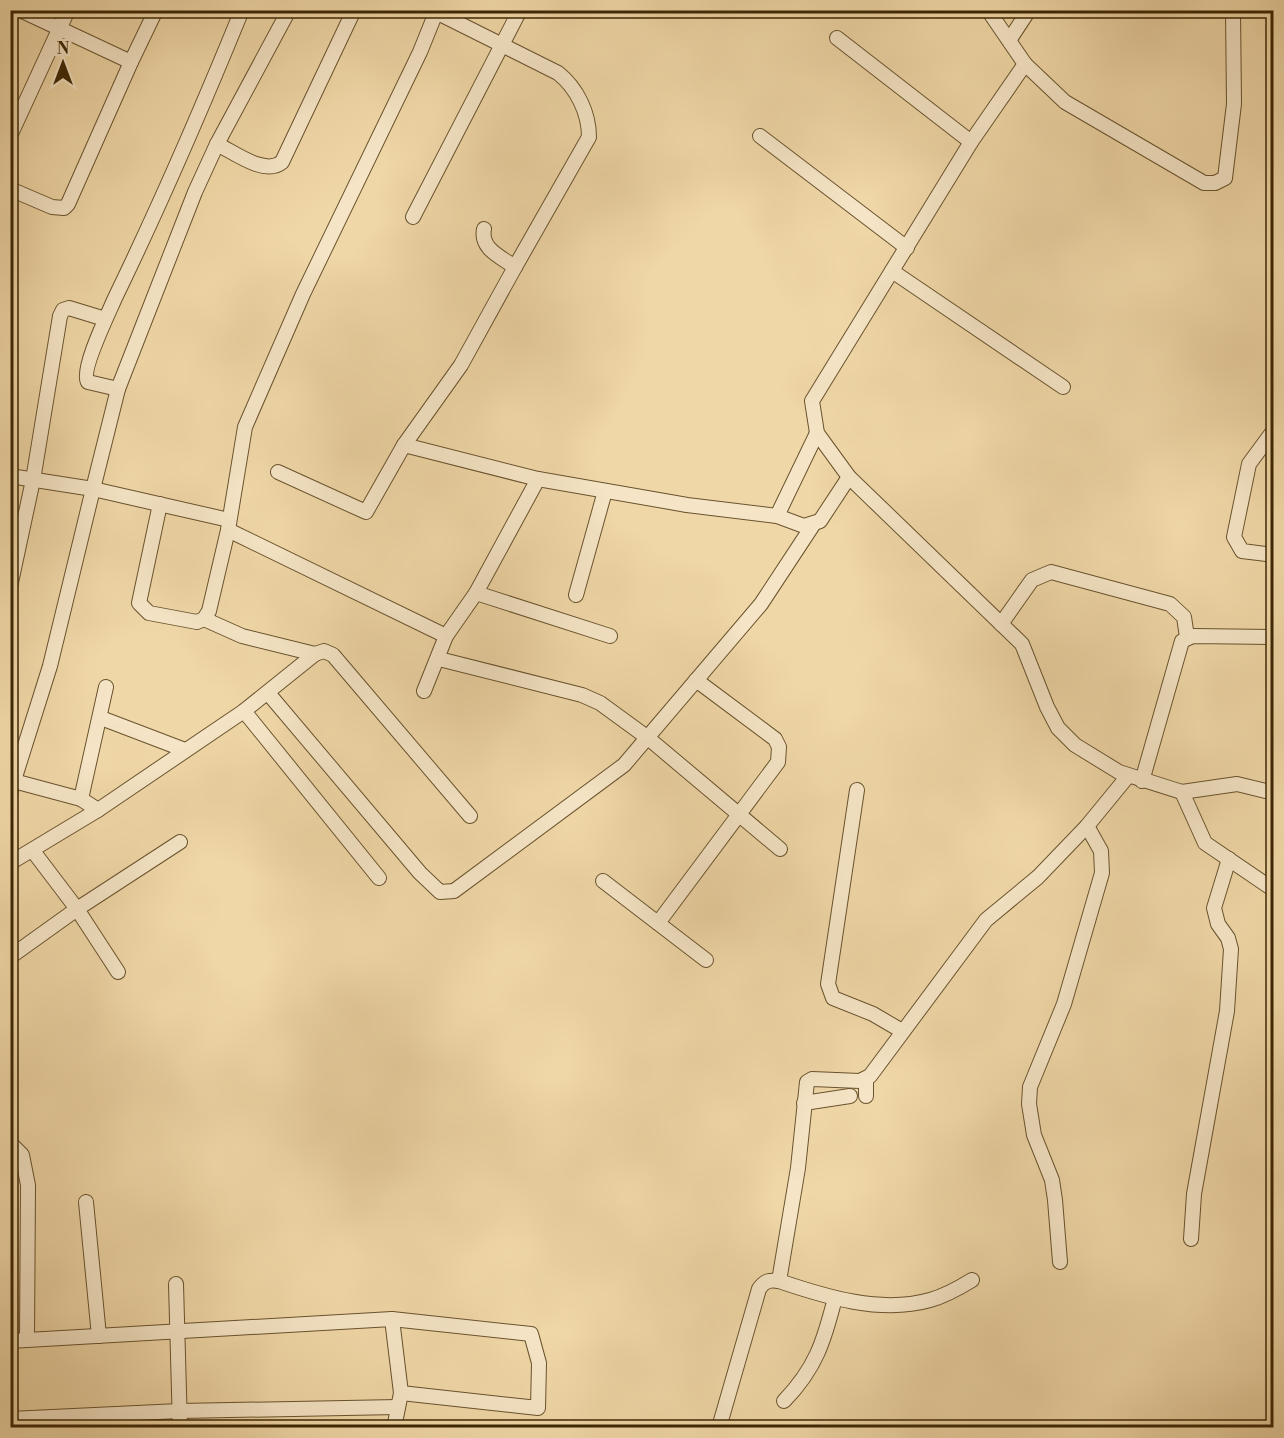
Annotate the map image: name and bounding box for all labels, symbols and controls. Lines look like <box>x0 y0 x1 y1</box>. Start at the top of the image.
north arrow <box>33 33 93 93</box>
text: N <box>57 39 70 59</box>

